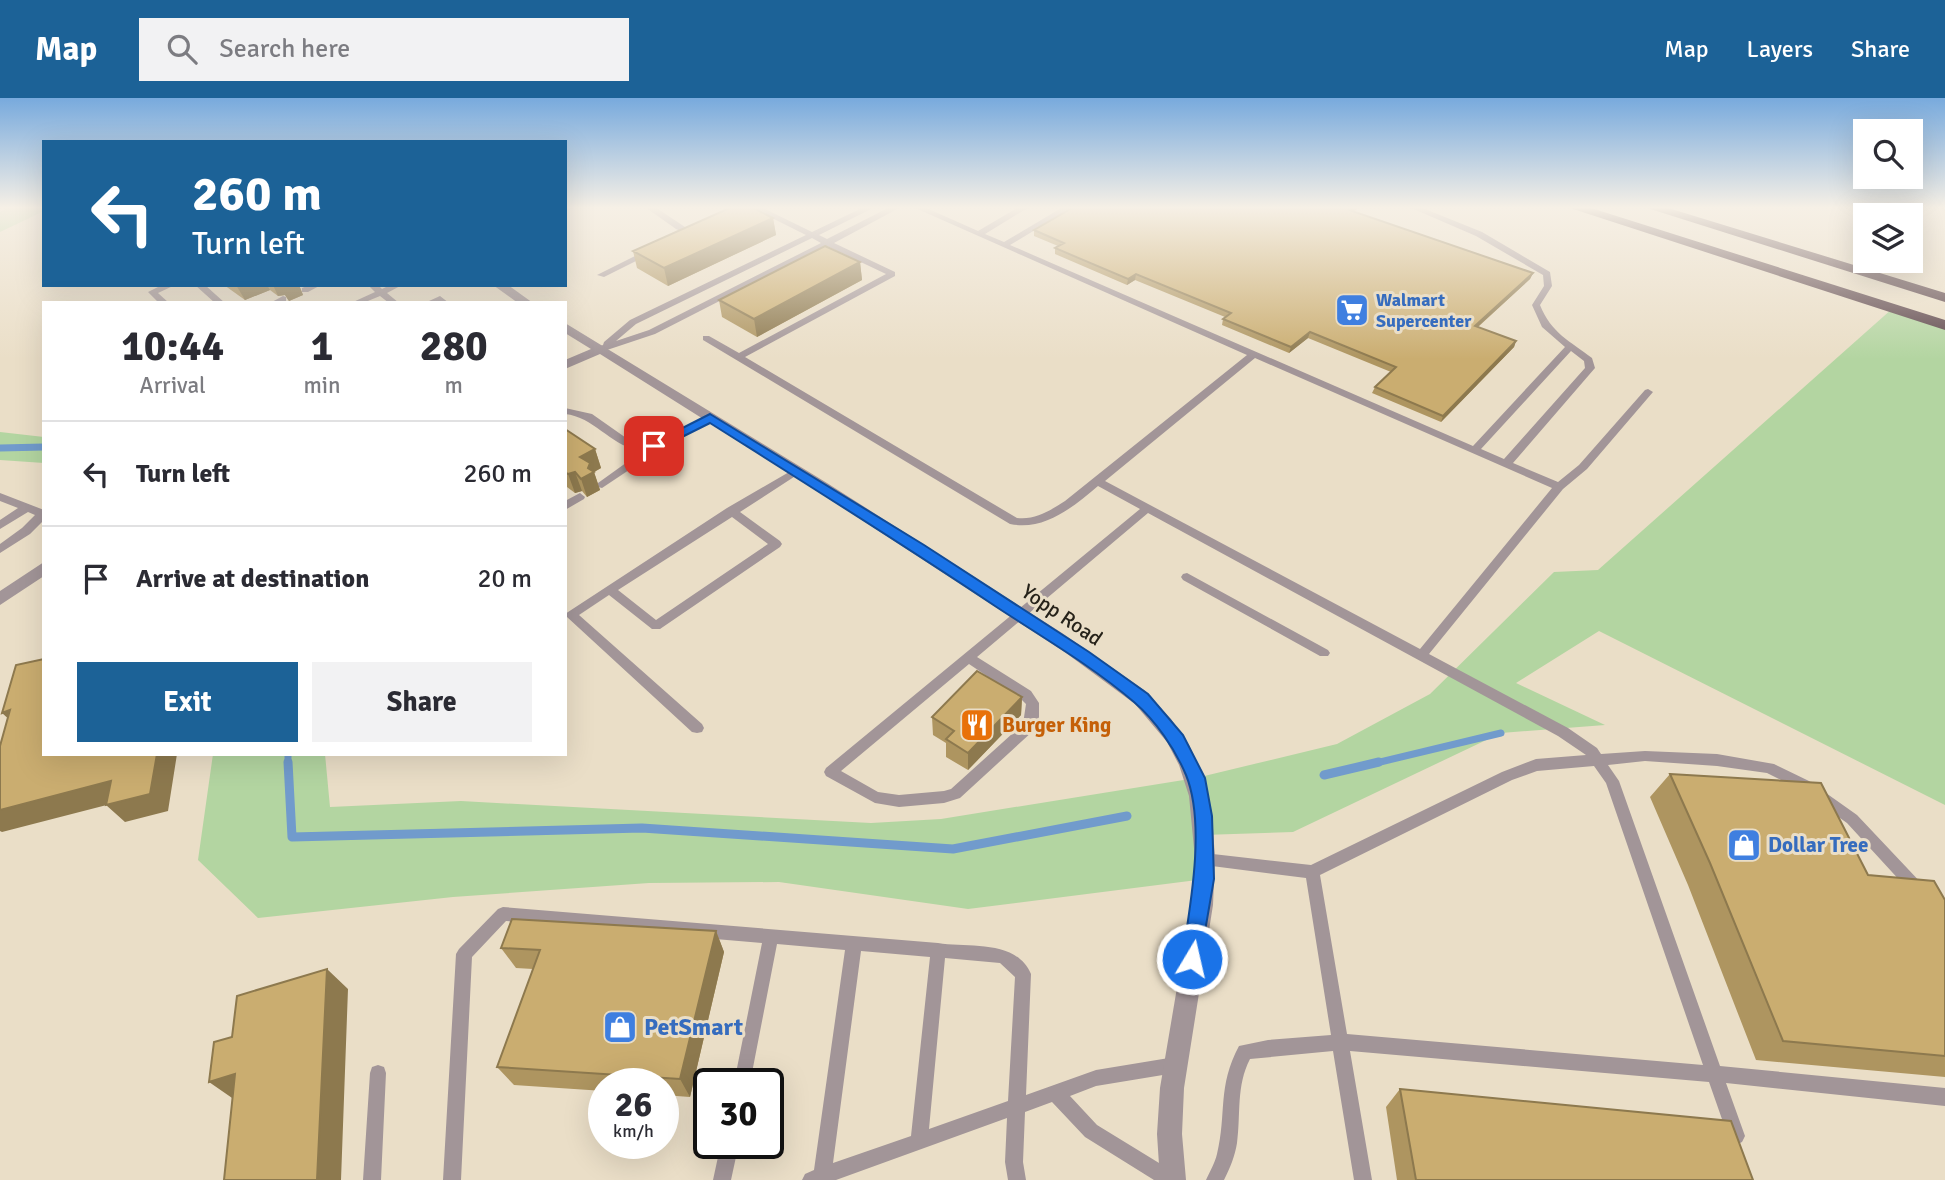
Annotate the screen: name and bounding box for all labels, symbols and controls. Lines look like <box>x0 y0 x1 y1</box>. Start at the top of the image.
search box <box>139 18 629 81</box>
text: Map <box>35 29 97 70</box>
icon: search <box>163 30 201 68</box>
text: Search here <box>219 33 350 65</box>
text: Map <box>1664 34 1709 64</box>
text: Layers <box>1747 34 1813 64</box>
text: Share <box>1851 34 1910 64</box>
map controls <box>1853 119 1923 273</box>
button: search <box>1853 119 1923 189</box>
text: 260 m <box>192 164 322 224</box>
icon: left <box>77 168 168 259</box>
button: layers <box>1853 203 1923 273</box>
text: Turn left <box>192 224 305 263</box>
place label: Walmart Supercenter <box>1376 289 1472 332</box>
supermarket icon: Walmart Supercenter <box>1333 291 1371 329</box>
text: 10:44 <box>121 321 224 372</box>
text: 1 <box>311 321 333 372</box>
text: 280 <box>420 321 488 372</box>
text: Arrival <box>140 371 206 400</box>
text: min <box>303 371 341 400</box>
text: m <box>445 371 463 400</box>
pin <box>624 416 684 476</box>
icon: arrive <box>635 427 673 465</box>
icon: left <box>77 455 115 493</box>
text: Turn left <box>136 458 230 490</box>
text: 260 m <box>463 458 532 490</box>
icon: arrive <box>77 560 115 598</box>
text: Arrive at destination <box>136 563 369 595</box>
text: 20 m <box>477 563 532 595</box>
street label: Yopp Road <box>1017 578 1107 652</box>
button: Exit <box>77 662 298 742</box>
button: Share <box>312 662 532 742</box>
restaurant icon: Burger King <box>958 706 996 744</box>
place label: Burger King <box>1002 712 1111 738</box>
shop icon: Dollar Tree <box>1725 826 1763 864</box>
place label: Dollar Tree <box>1768 832 1868 858</box>
position arrow <box>1155 922 1229 996</box>
shop icon: PetSmart <box>601 1008 639 1046</box>
place label: PetSmart <box>644 1012 743 1042</box>
speed limit sign: 30 <box>693 1068 784 1159</box>
text: 26 <box>615 1083 652 1126</box>
text: km/h <box>613 1120 654 1142</box>

